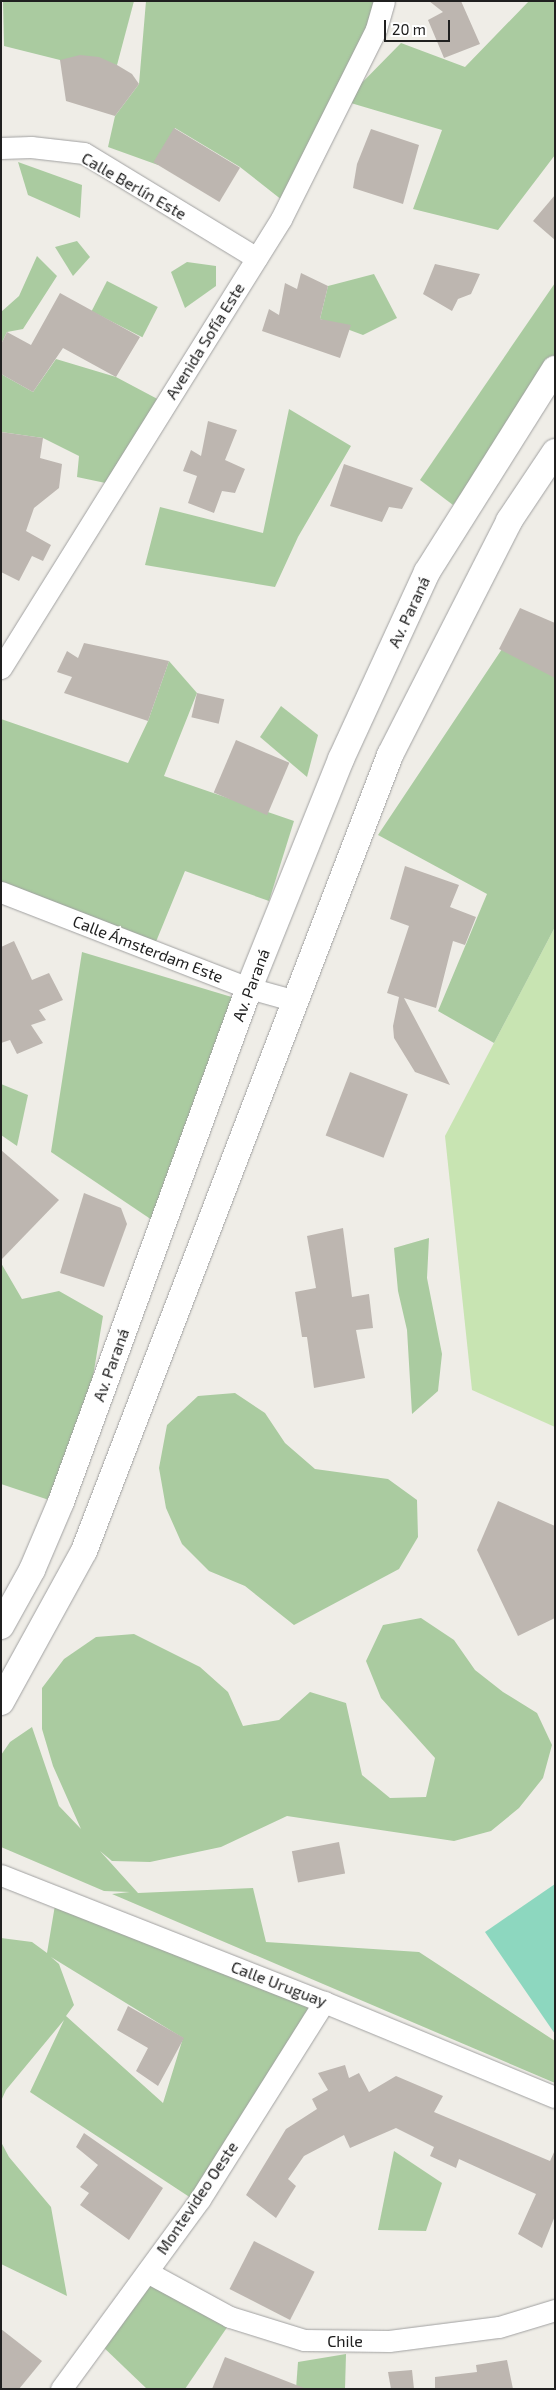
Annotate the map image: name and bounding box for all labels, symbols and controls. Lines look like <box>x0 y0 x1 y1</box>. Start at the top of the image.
scale bar <box>386 10 452 42</box>
text: 20 m <box>392 20 426 38</box>
street label: Calle Berlín Este <box>78 148 190 224</box>
street label: Avenida Sofía Este <box>161 279 249 403</box>
street label: Av. Paraná <box>384 573 434 651</box>
street label: Calle Ámsterdam Este <box>70 911 226 987</box>
street label: Av. Paraná <box>228 946 274 1024</box>
street label: Av. Paraná <box>89 1326 133 1404</box>
street label: Calle Uruguay <box>228 1957 330 2011</box>
street label: Montevideo Oeste <box>152 2138 242 2258</box>
street label: Chile <box>327 2331 363 2351</box>

